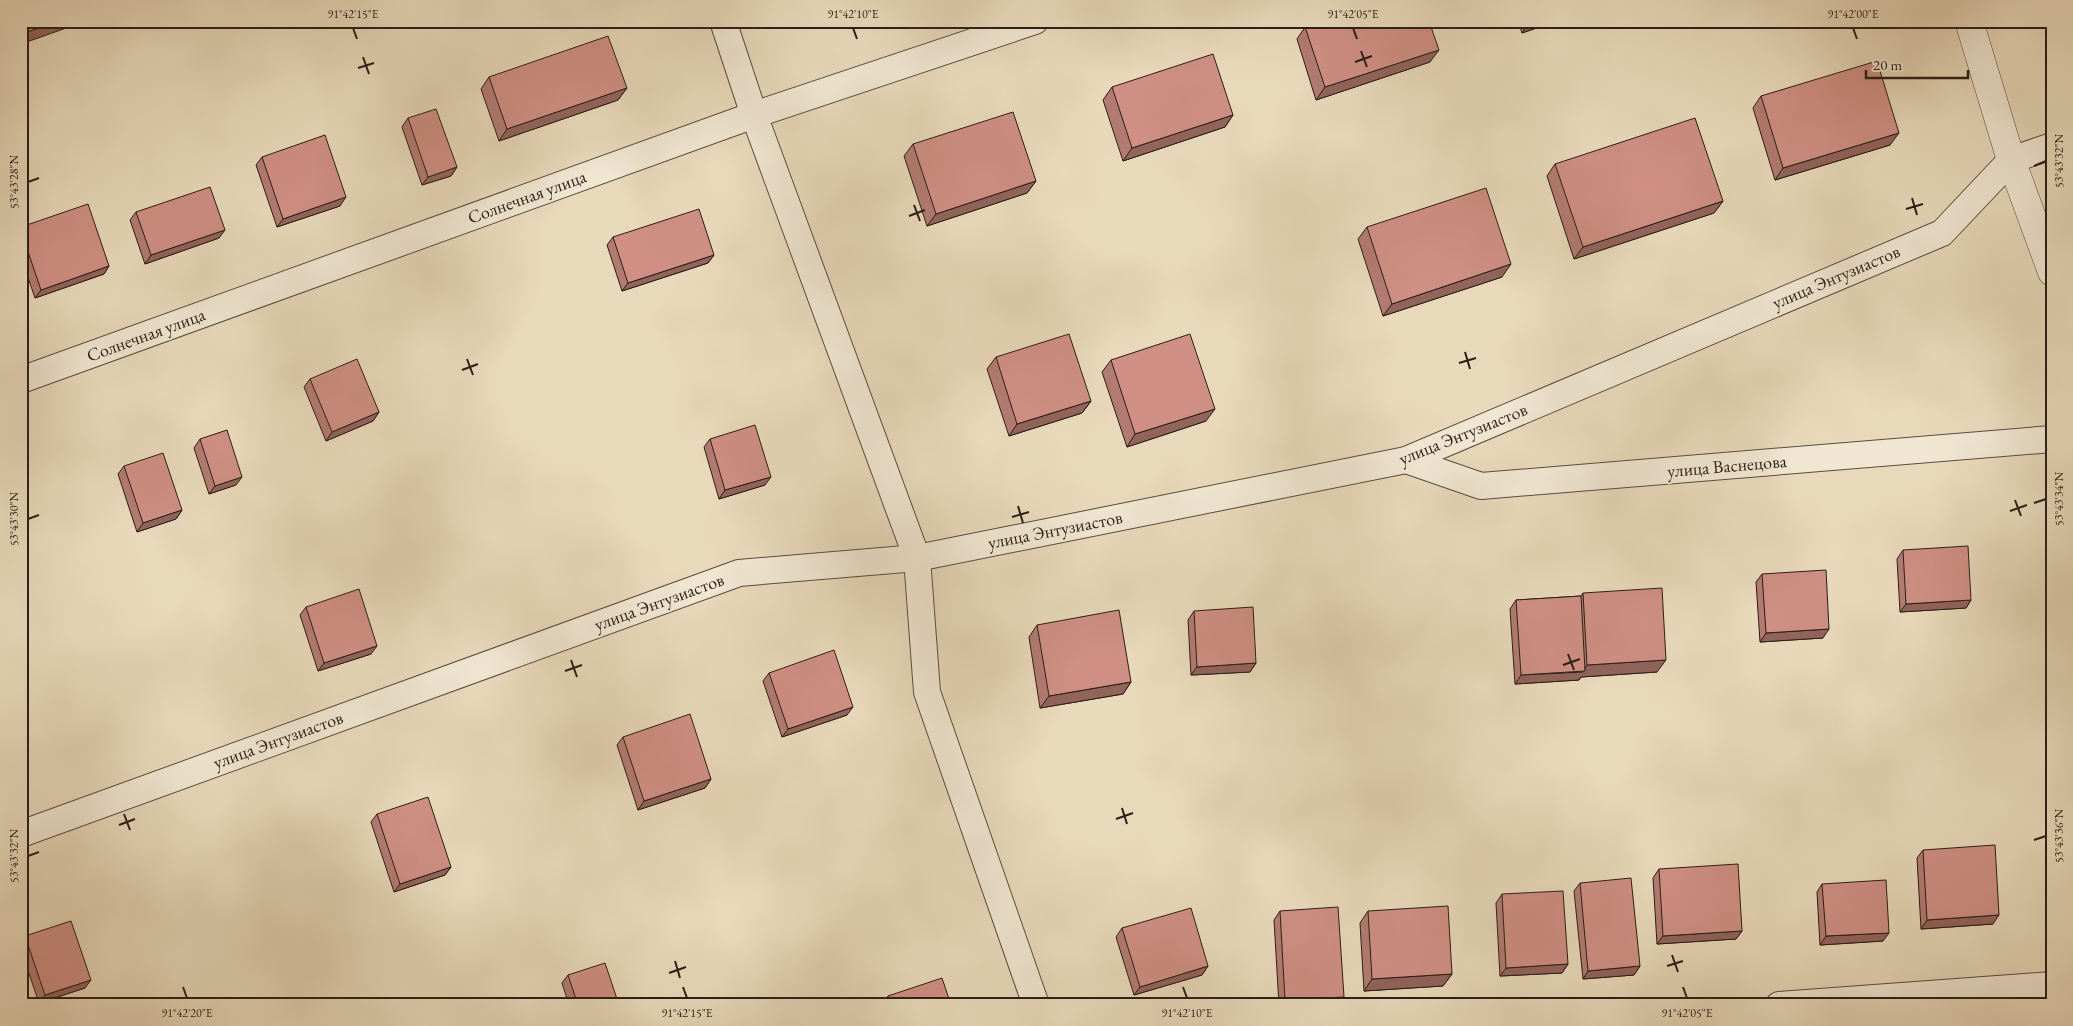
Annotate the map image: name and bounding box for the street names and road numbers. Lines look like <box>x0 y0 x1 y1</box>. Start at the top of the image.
street label: Солнечная улица <box>464 164 590 229</box>
street label: улица Энтузиастов <box>1768 239 1903 314</box>
street label: Солнечная улица <box>83 302 209 367</box>
street label: улица Энтузиастов <box>1395 397 1531 470</box>
street label: улица Васнецова <box>1666 449 1788 482</box>
street label: улица Энтузиастов <box>986 505 1124 554</box>
street label: улица Энтузиастов <box>591 567 727 636</box>
street label: улица Энтузиастов <box>210 705 346 774</box>

